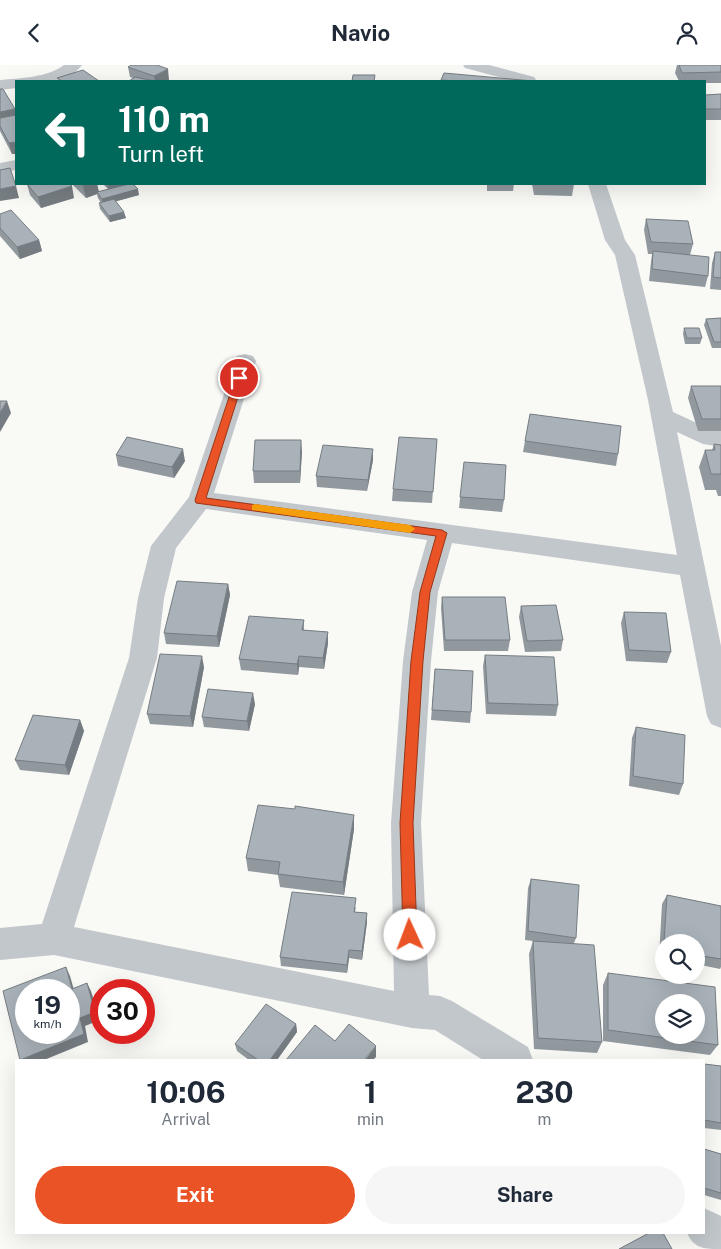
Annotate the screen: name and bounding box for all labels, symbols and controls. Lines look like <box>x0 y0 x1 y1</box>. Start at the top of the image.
icon: back <box>20 19 48 47</box>
icon: person <box>673 19 701 47</box>
text: Navio <box>331 20 390 46</box>
text: 110 m <box>118 99 210 140</box>
icon: left <box>35 100 100 165</box>
text: Turn left <box>118 141 204 167</box>
pin <box>218 357 260 399</box>
icon: arrive <box>225 364 253 392</box>
position arrow <box>383 908 435 960</box>
map controls <box>655 934 705 1044</box>
button: search <box>655 934 705 984</box>
speed limit sign: 30 <box>90 979 155 1044</box>
text: 19 <box>34 990 61 1020</box>
button: layers <box>655 994 705 1044</box>
text: km/h <box>33 1017 62 1031</box>
text: 10:06 <box>146 1074 226 1110</box>
text: 1 <box>364 1074 377 1110</box>
text: 230 <box>515 1074 574 1110</box>
text: Arrival <box>161 1110 211 1129</box>
text: min <box>357 1110 384 1129</box>
text: m <box>538 1110 551 1129</box>
button: Exit <box>35 1166 355 1224</box>
button: Share <box>365 1166 685 1224</box>

